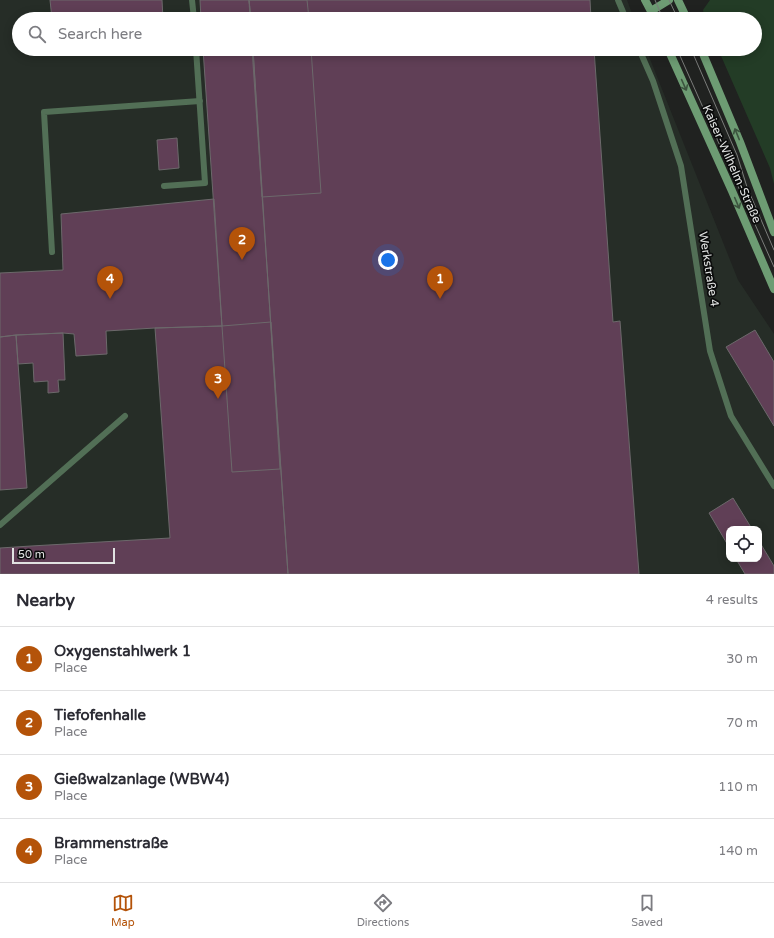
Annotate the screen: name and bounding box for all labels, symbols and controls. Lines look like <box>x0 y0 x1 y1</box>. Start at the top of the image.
search box <box>12 12 762 56</box>
icon: search <box>26 23 48 45</box>
text: Search here <box>58 25 142 43</box>
one-way arrow <box>681 78 688 90</box>
street label: Kaiser-Wilhelm-Straße <box>700 103 764 225</box>
one-way arrow <box>732 129 740 141</box>
one-way arrow <box>734 197 741 209</box>
pin: 2 <box>229 227 255 260</box>
street label: Werkstraße 4 <box>696 230 722 308</box>
your location <box>378 250 398 270</box>
pin: 4 <box>97 266 123 299</box>
pin: 1 <box>427 266 453 299</box>
pin: 3 <box>205 366 231 399</box>
map controls <box>726 526 762 562</box>
button: locate <box>726 526 762 562</box>
scale bar <box>12 546 115 565</box>
text: 50 m <box>18 548 45 561</box>
text: Nearby <box>16 590 75 611</box>
text: 4 results <box>706 592 758 608</box>
text: Oxygenstahlwerk 1 <box>54 642 191 660</box>
text: 1 <box>25 651 33 667</box>
text: 30 m <box>726 651 758 667</box>
text: Place <box>54 660 87 676</box>
text: Tiefofenhalle <box>54 706 146 724</box>
text: 2 <box>25 715 33 731</box>
text: 70 m <box>726 715 758 731</box>
text: Place <box>54 724 87 740</box>
text: Gießwalzanlage (WBW4) <box>54 770 229 788</box>
text: 3 <box>25 779 33 795</box>
text: 110 m <box>718 779 758 795</box>
text: Place <box>54 788 87 804</box>
text: Brammenstraße <box>54 834 168 852</box>
text: 4 <box>25 843 33 859</box>
text: 140 m <box>718 843 758 859</box>
text: Place <box>54 852 87 868</box>
tab: Map <box>111 892 135 929</box>
tab: Directions <box>357 892 409 929</box>
tab: Saved <box>631 892 663 929</box>

